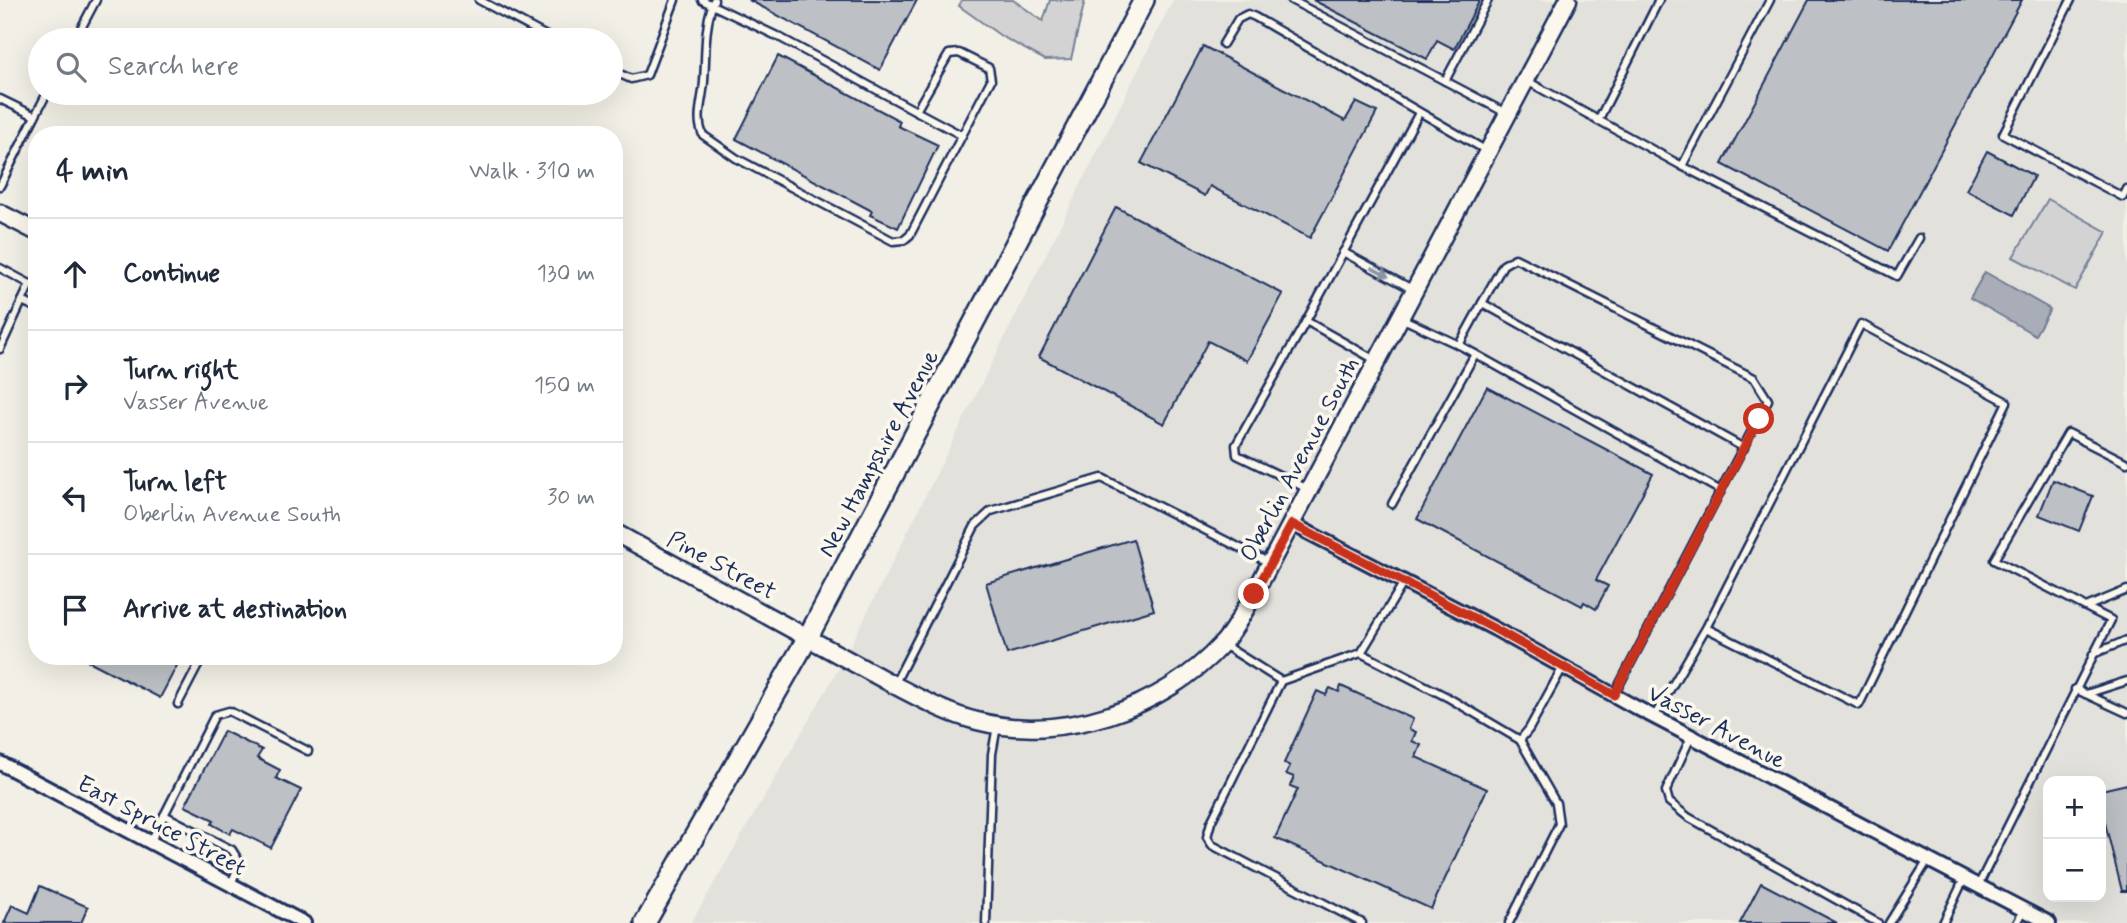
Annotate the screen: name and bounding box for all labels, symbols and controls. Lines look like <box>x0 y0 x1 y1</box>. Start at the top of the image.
search box <box>28 28 623 105</box>
icon: search <box>52 48 90 86</box>
text: Search here <box>108 50 239 84</box>
text: 4 min <box>56 152 129 191</box>
text: Walk · 310 m <box>469 157 595 187</box>
icon: ahead <box>56 255 94 293</box>
text: Continue <box>123 257 220 291</box>
text: 130 m <box>537 259 595 289</box>
one-way arrow <box>1370 266 1389 278</box>
street label: New Hampshire Avenue <box>812 345 947 563</box>
street label: Oberlin Avenue South <box>1233 352 1367 567</box>
text: Turn right <box>123 354 239 388</box>
icon: right <box>56 367 94 405</box>
text: 150 m <box>534 371 595 401</box>
text: Vasser Avenue <box>123 388 269 418</box>
route start <box>1743 403 1774 434</box>
text: Turn left <box>123 466 227 500</box>
icon: left <box>56 479 94 517</box>
text: 30 m <box>547 483 595 513</box>
text: Oberlin Avenue South <box>123 500 341 530</box>
street label: Pine Street <box>661 525 781 608</box>
route end <box>1238 578 1269 609</box>
icon: arrive <box>56 591 94 629</box>
text: Arrive at destination <box>123 593 347 627</box>
street label: Vasser Avenue <box>1642 678 1791 777</box>
street label: East Spruce Street <box>71 769 251 884</box>
map controls <box>2043 776 2106 902</box>
button: + <box>2043 776 2106 839</box>
button: − <box>2043 839 2106 902</box>

